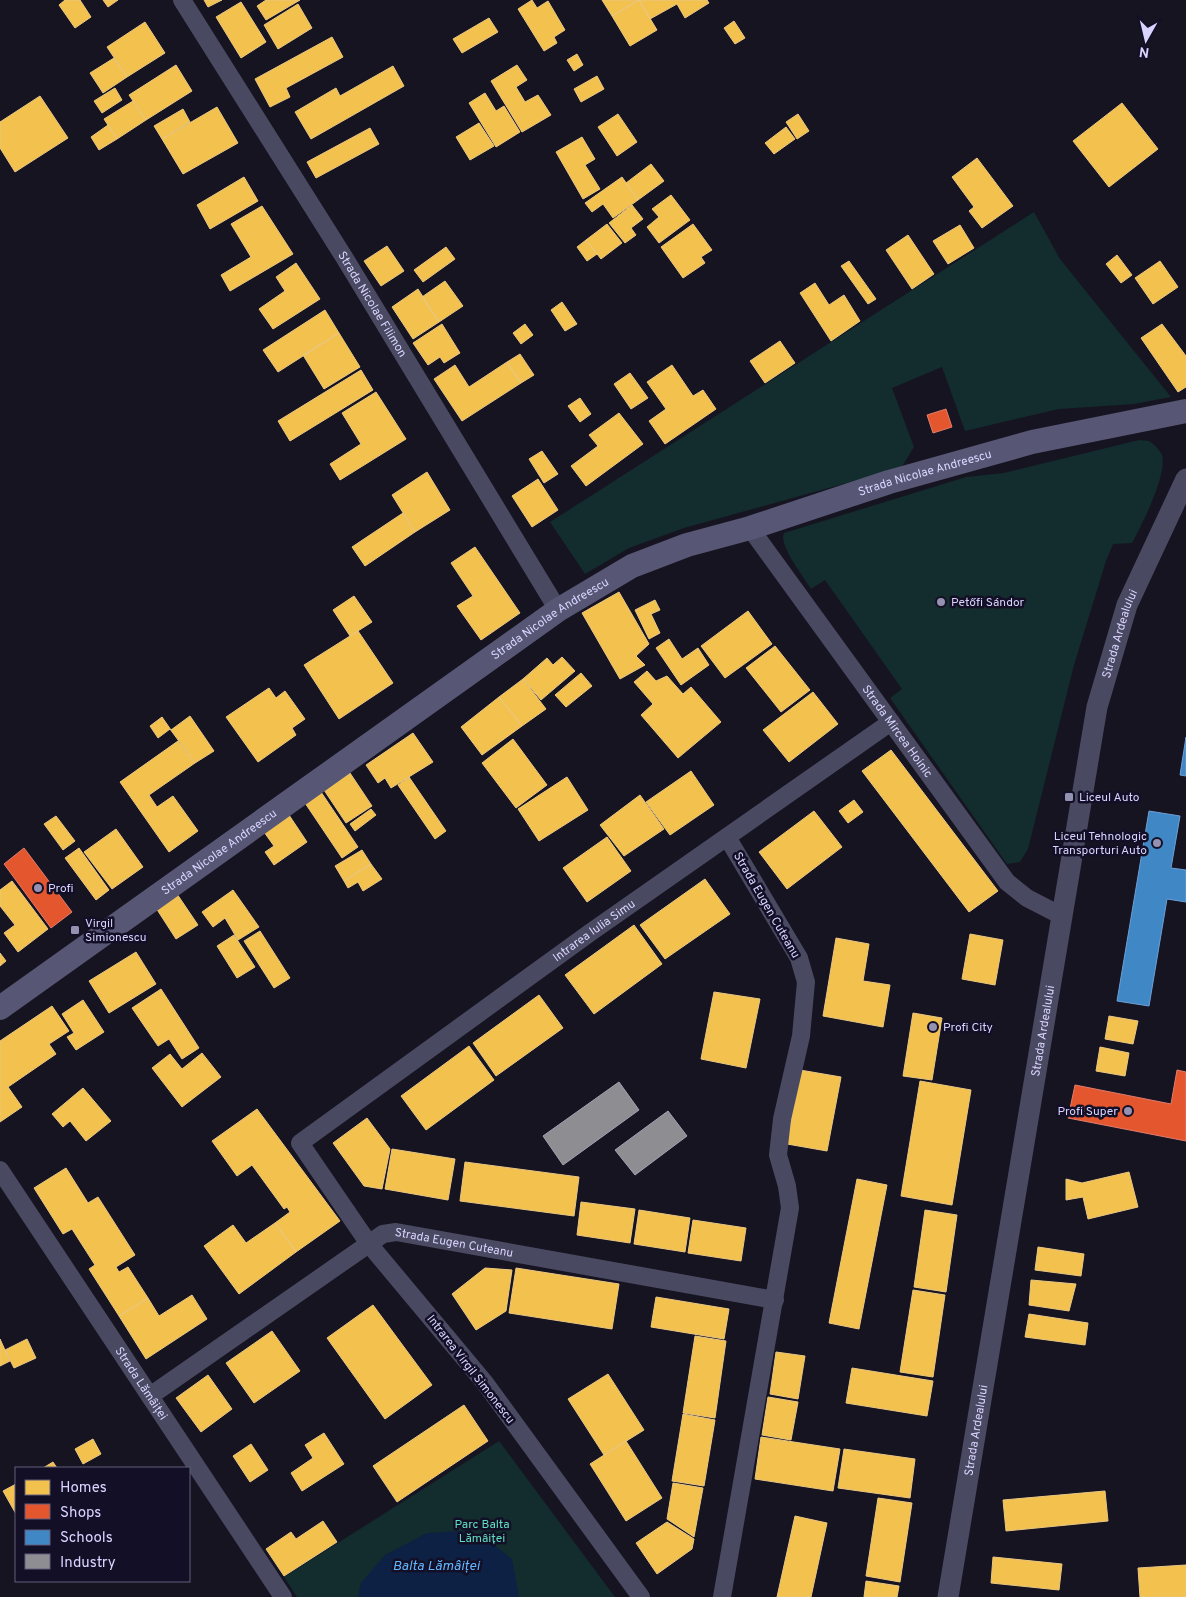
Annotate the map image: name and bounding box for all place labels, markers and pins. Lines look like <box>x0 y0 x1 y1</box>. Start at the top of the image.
place label: Petőfi Sándor <box>951 595 1025 611</box>
marker: Petőfi Sándor <box>935 596 947 608</box>
place label: Liceul Auto <box>1079 790 1140 806</box>
marker: Liceul Auto <box>1063 791 1075 803</box>
place label: Liceul Tehnologic Transporturi Auto <box>1052 829 1147 859</box>
marker: Liceul Tehnologic Transporturi Auto <box>1151 837 1163 849</box>
place label: Profi <box>48 881 74 897</box>
marker: Profi <box>32 882 44 894</box>
place label: Virgil Simionescu <box>85 916 147 946</box>
marker: Virgil Simionescu <box>69 924 81 936</box>
place label: Profi City <box>943 1020 993 1036</box>
marker: Profi City <box>927 1021 939 1033</box>
place label: Profi Super <box>1057 1104 1118 1120</box>
marker: Profi Super <box>1122 1105 1134 1117</box>

